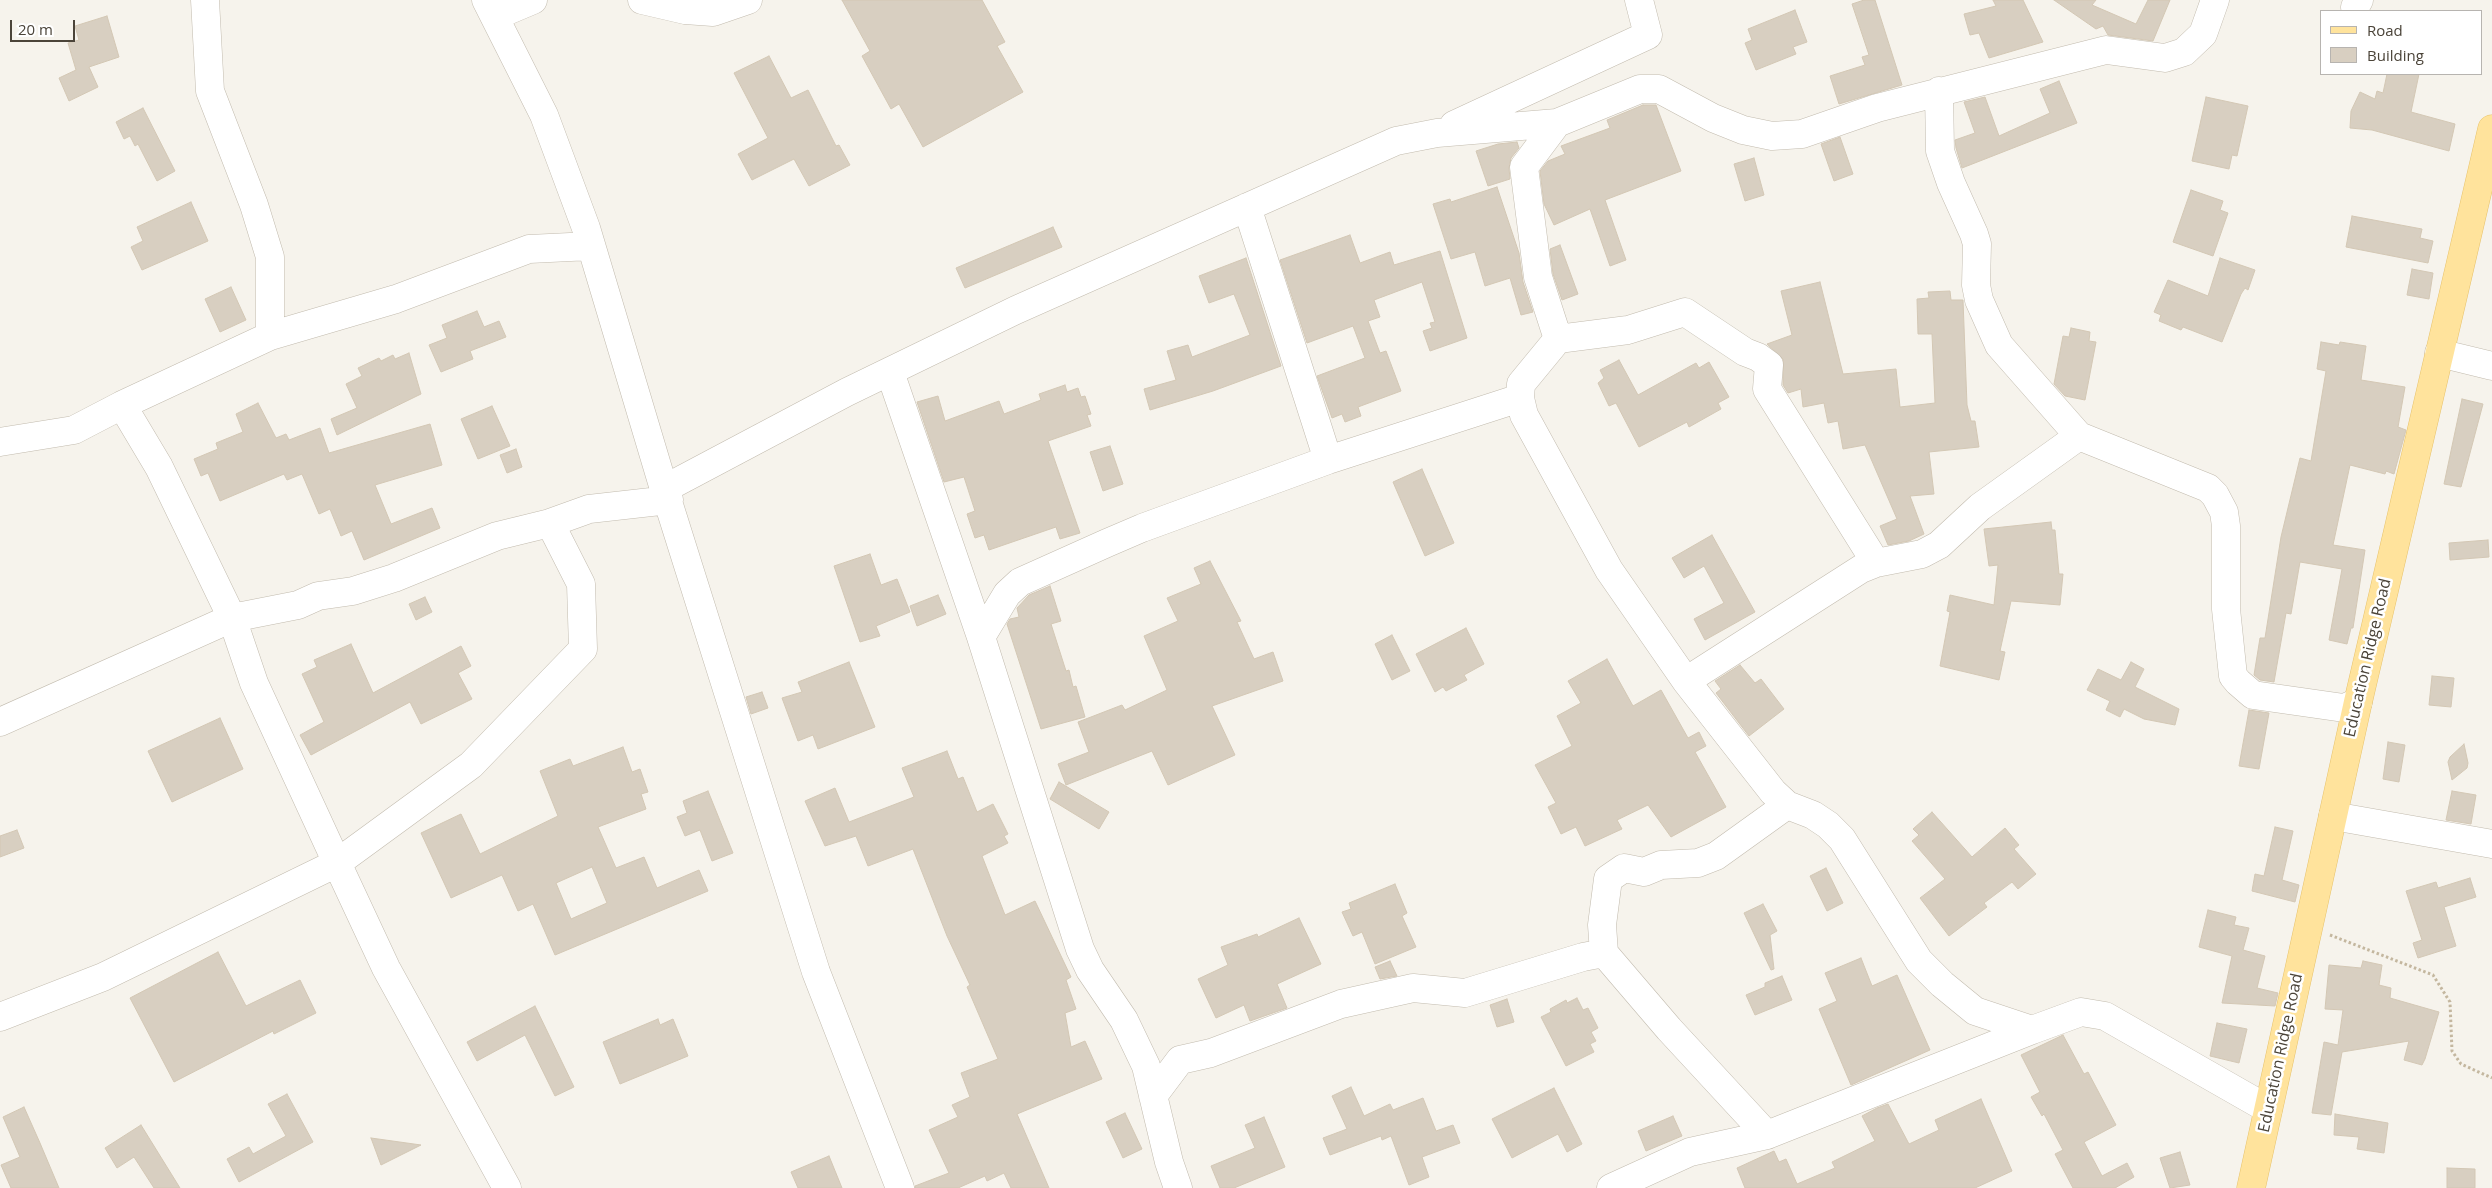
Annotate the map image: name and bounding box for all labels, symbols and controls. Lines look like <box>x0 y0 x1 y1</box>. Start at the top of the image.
scale bar <box>12 10 78 42</box>
legend <box>2320 10 2482 75</box>
text: 20 m <box>18 19 53 39</box>
text: Road <box>2367 20 2403 40</box>
text: Building <box>2367 45 2424 65</box>
street label: Education Ridge Road <box>2340 577 2396 739</box>
street label: Education Ridge Road <box>2255 972 2307 1134</box>

